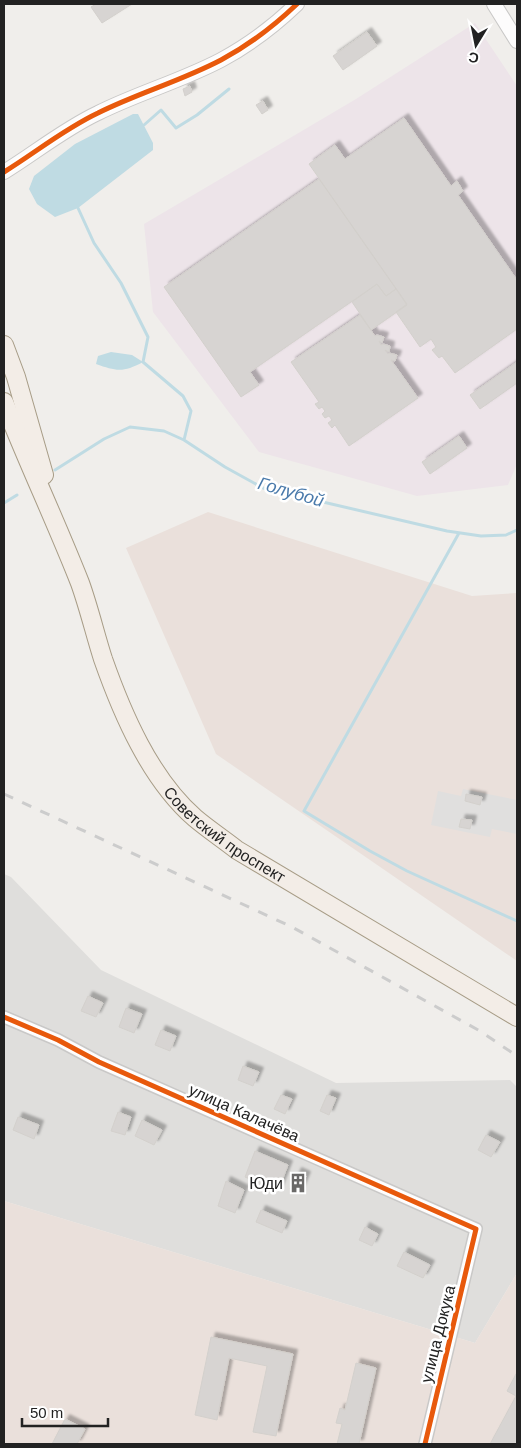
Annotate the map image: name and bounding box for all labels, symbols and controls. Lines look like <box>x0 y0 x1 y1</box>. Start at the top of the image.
north arrow <box>451 20 501 70</box>
text: С <box>467 49 480 67</box>
water label: Голубой <box>256 473 326 511</box>
street label: Советский проспект <box>161 783 289 886</box>
street label: улица Калачёва <box>186 1081 302 1145</box>
building icon: Юди <box>287 1172 309 1194</box>
place label: Юди <box>249 1175 283 1192</box>
street label: улица Докука <box>418 1283 458 1384</box>
scale bar <box>22 1396 109 1428</box>
text: 50 m <box>30 1404 63 1421</box>

